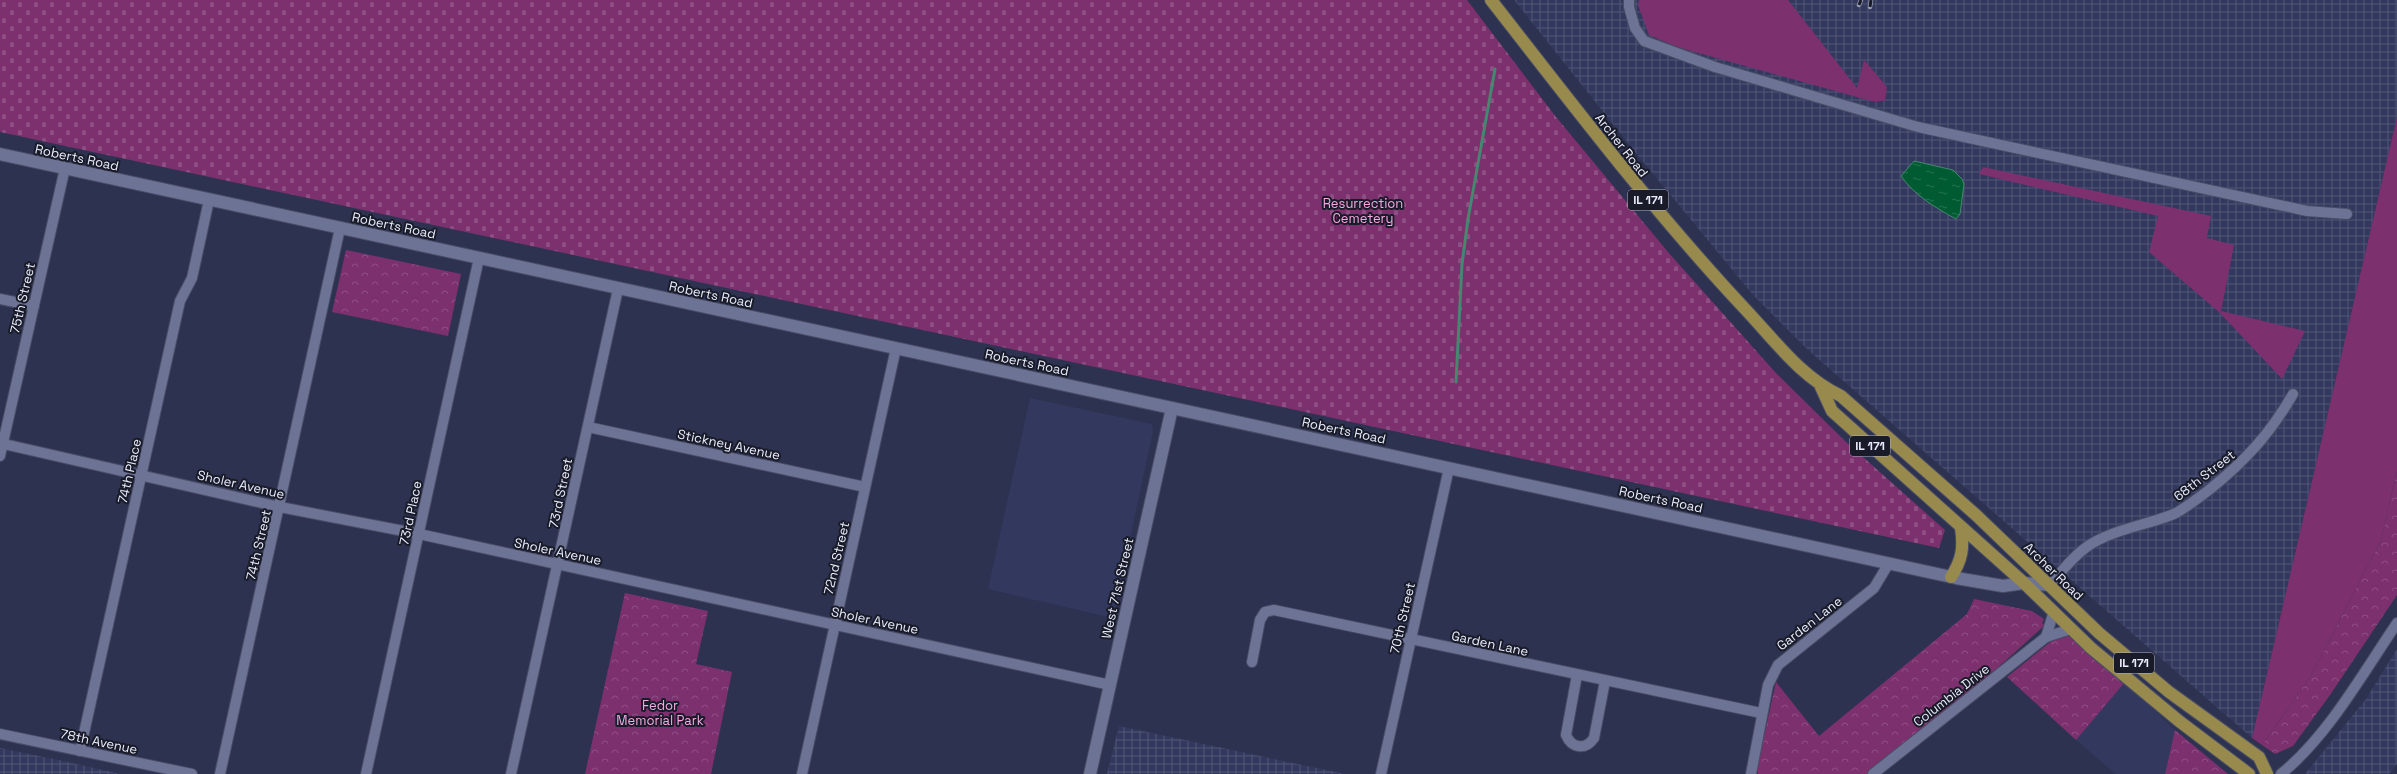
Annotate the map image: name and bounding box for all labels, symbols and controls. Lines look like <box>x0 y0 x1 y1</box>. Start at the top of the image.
street label: Archer Road <box>1591 110 1652 181</box>
street label: Roberts Road <box>33 140 120 175</box>
road number: IL 171 <box>1628 190 1668 210</box>
park label: Resurrection Cemetery <box>1323 195 1403 227</box>
street label: Roberts Road <box>350 208 437 243</box>
street label: 75th Street <box>6 261 39 335</box>
street label: Roberts Road <box>667 277 754 312</box>
street label: Roberts Road <box>983 345 1070 380</box>
street label: Roberts Road <box>1300 413 1387 448</box>
street label: Stickney Avenue <box>676 425 782 464</box>
road number: IL 171 <box>1850 436 1890 456</box>
street label: 74th Place <box>114 437 145 505</box>
street label: 68th Street <box>2170 446 2238 505</box>
street label: 73rd Street <box>545 456 576 530</box>
street label: Sholer Avenue <box>196 466 286 503</box>
street label: 73rd Place <box>395 479 426 547</box>
street label: Roberts Road <box>1617 482 1704 517</box>
street label: 74th Street <box>242 508 275 582</box>
street label: 72nd Street <box>820 520 853 596</box>
street label: Sholer Avenue <box>513 534 603 569</box>
street label: West 71st Street <box>1098 536 1137 640</box>
street label: Archer Road <box>2020 539 2087 604</box>
street label: 70th Street <box>1386 581 1419 655</box>
street label: Garden Lane <box>1773 593 1845 654</box>
street label: Sholer Avenue <box>830 603 920 638</box>
street label: Garden Lane <box>1450 627 1530 660</box>
road number: IL 171 <box>2114 653 2154 673</box>
street label: Columbia Drive <box>1910 660 1993 730</box>
park label: Fedor Memorial Park <box>616 697 704 729</box>
street label: 78th Avenue <box>59 725 139 758</box>

